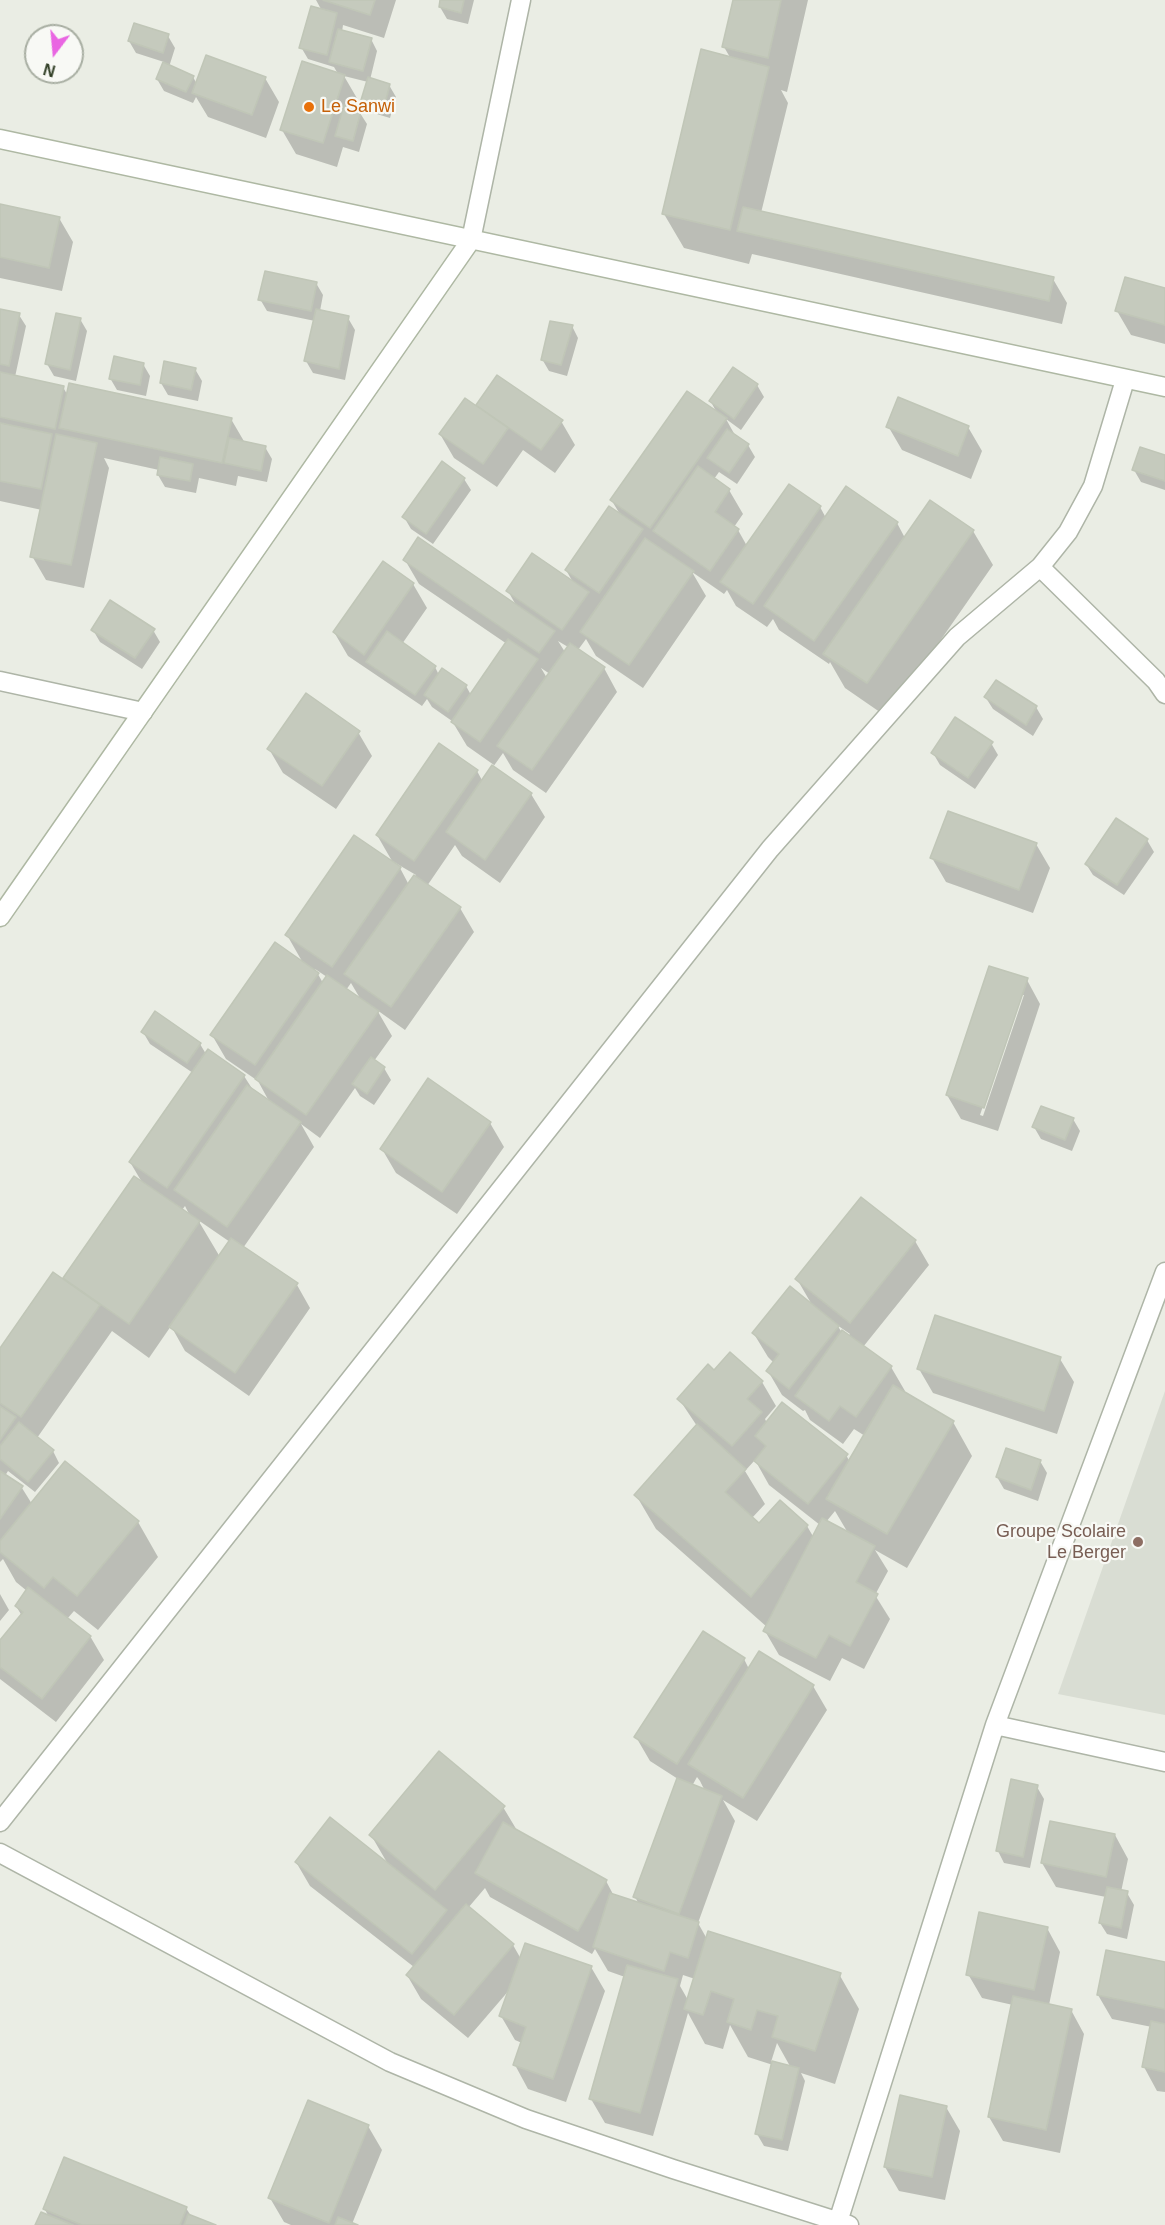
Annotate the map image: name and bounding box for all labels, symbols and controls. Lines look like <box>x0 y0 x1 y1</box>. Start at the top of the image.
north arrow <box>24 24 84 84</box>
text: N <box>42 60 57 80</box>
place label: Le Sanwi <box>321 96 395 118</box>
marker: Le Sanwi <box>302 100 316 114</box>
place label: Groupe Scolaire Le Berger <box>996 1521 1126 1564</box>
marker: Groupe Scolaire Le Berger <box>1131 1535 1145 1549</box>

